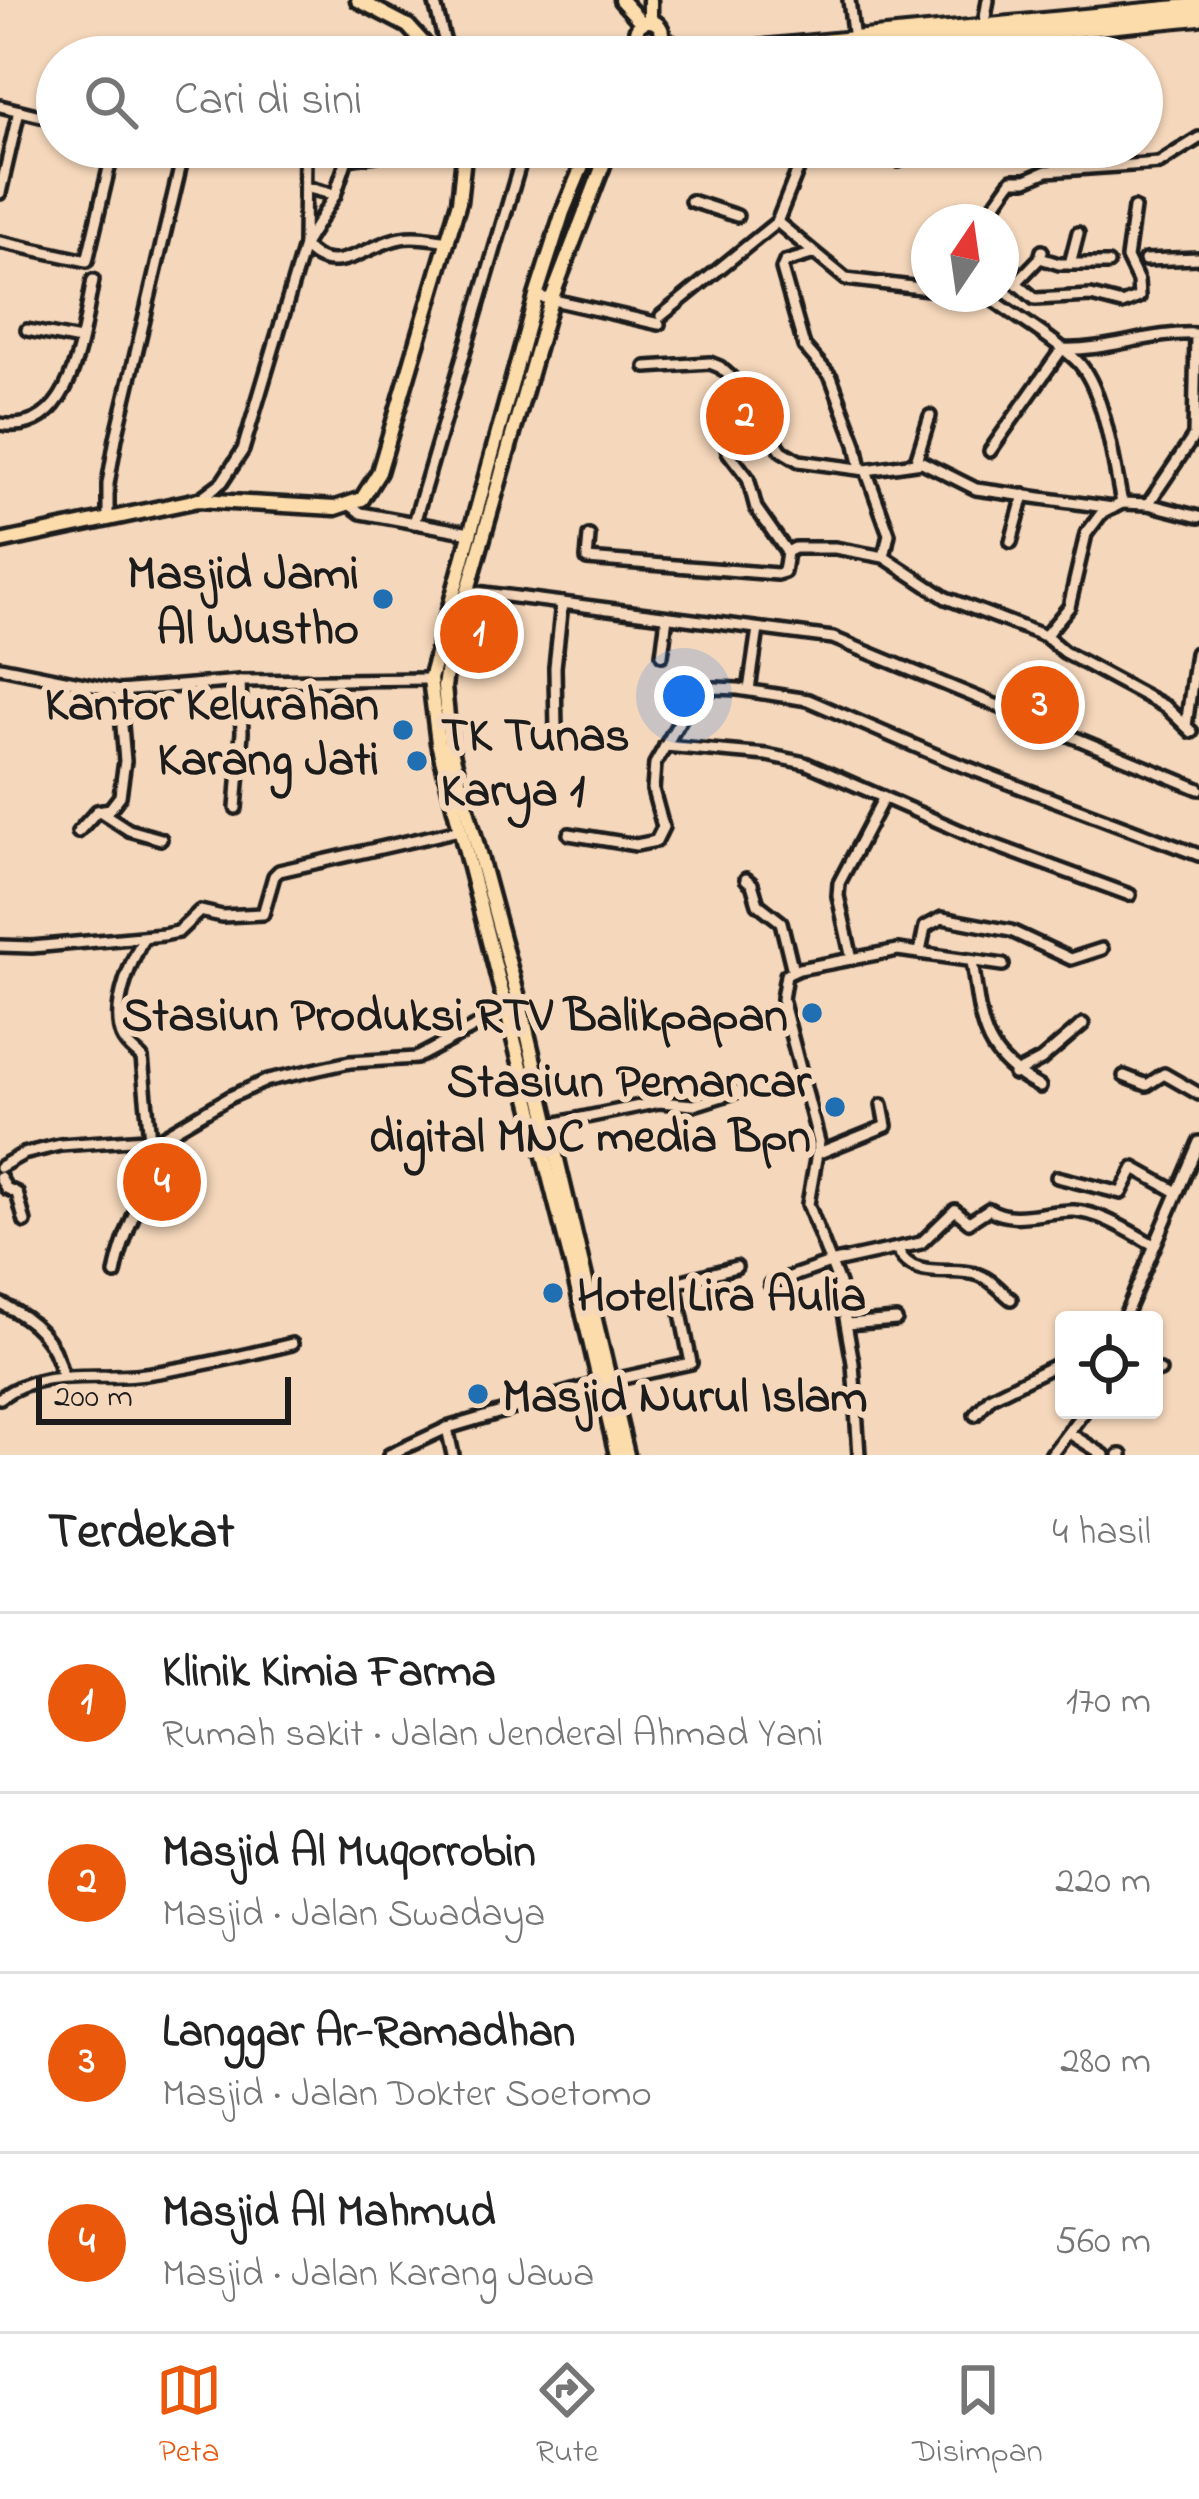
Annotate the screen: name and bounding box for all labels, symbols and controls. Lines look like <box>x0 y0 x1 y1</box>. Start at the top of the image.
search box <box>36 36 1163 168</box>
icon: search <box>78 69 144 135</box>
text: Cari di sini <box>174 69 362 135</box>
north arrow <box>911 204 1019 312</box>
pin: 2 <box>706 371 784 461</box>
place label: Masjid Jami Al Wustho <box>127 541 359 666</box>
marker: Masjid Jami Al Wustho <box>370 586 396 612</box>
pin: 1 <box>440 589 518 679</box>
pin: 3 <box>1001 660 1079 750</box>
your location <box>654 666 714 726</box>
place label: Kantor Kelurahan Karang Jati <box>45 672 379 799</box>
place label: TK Tunas Karya 1 <box>441 703 630 828</box>
marker: Kantor Kelurahan Karang Jati <box>390 717 416 743</box>
marker: TK Tunas Karya 1 <box>404 748 430 774</box>
place label: Stasiun Produksi RTV Balikpapan <box>122 983 788 1053</box>
marker: Stasiun Produksi RTV Balikpapan <box>799 1000 825 1026</box>
place label: Stasiun Pemancar digital MNC media Bpn <box>369 1049 812 1176</box>
marker: Stasiun Pemancar digital MNC media Bpn <box>822 1094 848 1120</box>
pin: 4 <box>123 1137 201 1227</box>
place label: Hotel Lira Aulia <box>577 1263 866 1333</box>
marker: Hotel Lira Aulia <box>540 1280 566 1306</box>
map controls <box>1055 1311 1163 1419</box>
button: locate <box>1055 1311 1163 1419</box>
place label: Masjid Nurul Islam <box>502 1364 868 1434</box>
scale bar <box>36 1371 291 1424</box>
text: 200 m <box>54 1374 133 1422</box>
marker: Masjid Nurul Islam <box>465 1381 491 1407</box>
text: Terdekat <box>48 1496 234 1571</box>
text: 4 hasil <box>1052 1505 1151 1562</box>
text: Klinik Kimia Farma <box>162 1641 496 1707</box>
text: 1 <box>81 1674 93 1731</box>
text: 170 m <box>1066 1674 1151 1731</box>
text: Rumah sakit · Jalan Jenderal Ahmad Yani <box>162 1707 823 1764</box>
text: Masjid Al Muqorrobin <box>162 1821 536 1887</box>
text: 2 <box>77 1854 97 1911</box>
text: 220 m <box>1055 1854 1151 1911</box>
text: Masjid · Jalan Swadaya <box>162 1887 545 1944</box>
text: Langgar Ar-Ramadhan <box>162 2001 575 2067</box>
text: 3 <box>79 2034 95 2091</box>
text: 280 m <box>1060 2034 1151 2091</box>
text: Masjid · Jalan Dokter Soetomo <box>162 2067 652 2124</box>
text: Masjid Al Mahmud <box>162 2181 496 2247</box>
text: 4 <box>79 2214 95 2271</box>
text: 560 m <box>1055 2214 1151 2271</box>
text: Masjid · Jalan Karang Jawa <box>162 2247 594 2304</box>
tab: Peta <box>156 2357 222 2477</box>
tab: Rute <box>534 2357 600 2477</box>
tab: Disimpan <box>912 2357 1043 2477</box>

